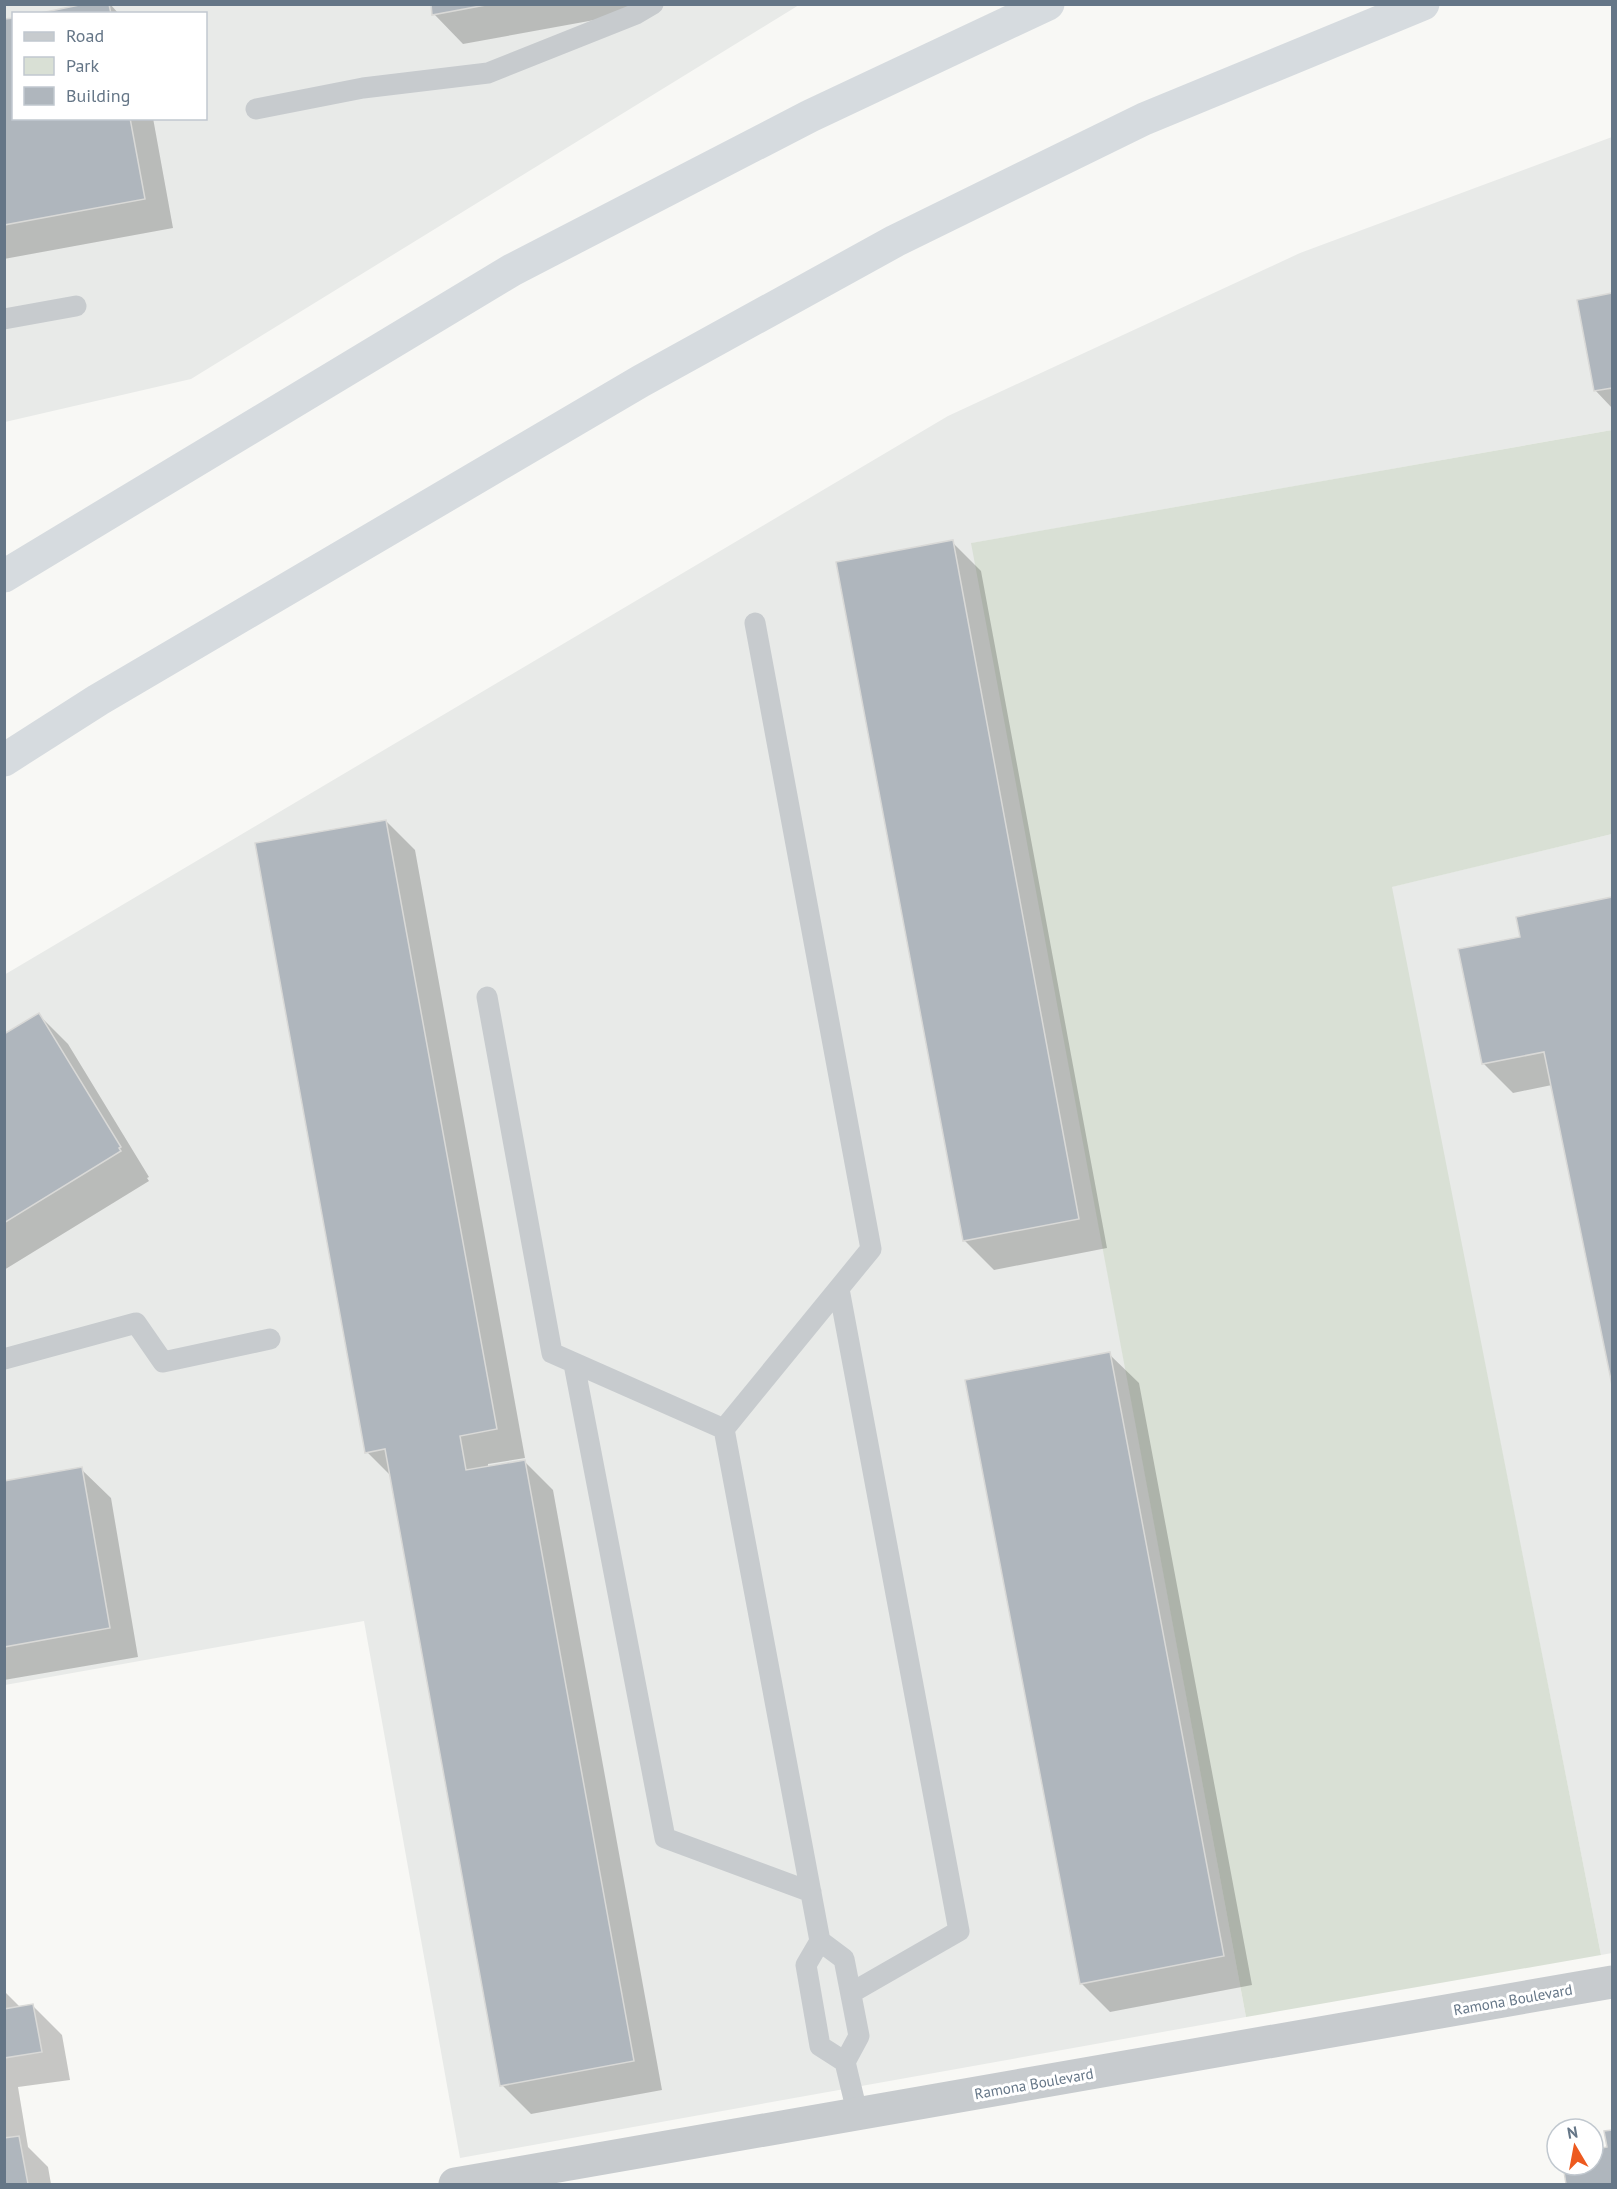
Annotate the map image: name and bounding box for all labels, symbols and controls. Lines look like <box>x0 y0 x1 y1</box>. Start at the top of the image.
legend <box>12 12 207 120</box>
text: Road <box>66 24 104 47</box>
text: Park <box>66 54 99 77</box>
text: Building <box>66 84 130 107</box>
street label: Ramona Boulevard <box>1452 1980 1574 2019</box>
street label: Ramona Boulevard <box>973 2064 1095 2103</box>
north arrow <box>1545 2117 1605 2177</box>
text: N <box>1565 2121 1579 2143</box>

